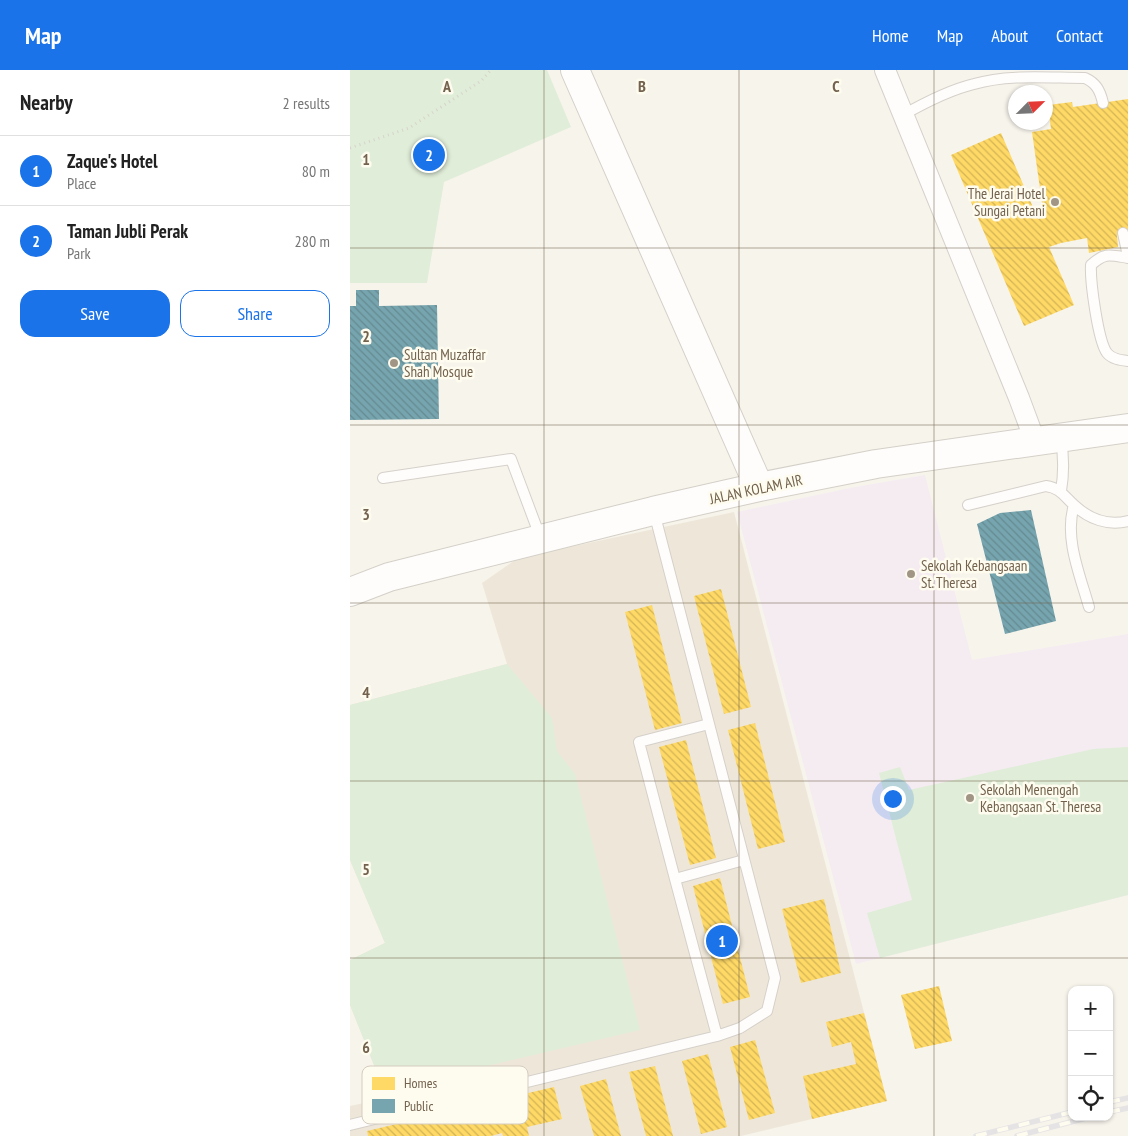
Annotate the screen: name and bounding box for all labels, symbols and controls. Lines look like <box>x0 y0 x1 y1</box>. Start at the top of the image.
text: Map <box>25 20 62 51</box>
text: Home <box>872 24 909 47</box>
text: Map <box>937 24 963 47</box>
text: About <box>991 24 1028 47</box>
text: Contact <box>1056 24 1103 47</box>
text: A <box>442 76 452 96</box>
text: B <box>638 76 646 96</box>
text: C <box>832 76 840 96</box>
north arrow <box>1008 85 1053 130</box>
text: Nearby <box>20 89 73 116</box>
text: 2 results <box>283 93 330 113</box>
pin: 2 <box>413 136 445 174</box>
text: Zaque's Hotel <box>67 149 158 173</box>
text: 1 <box>362 149 370 169</box>
text: 1 <box>32 161 40 181</box>
text: 80 m <box>302 161 330 181</box>
text: Place <box>67 173 96 193</box>
place label: The Jerai Hotel Sungai Petani <box>968 184 1045 220</box>
marker: The Jerai Hotel Sungai Petani <box>1049 196 1061 208</box>
text: Taman Jubli Perak <box>67 219 188 243</box>
text: 2 <box>32 231 40 251</box>
text: 280 m <box>295 231 330 251</box>
text: Park <box>67 243 91 263</box>
button: Save <box>20 290 170 337</box>
button: Share <box>180 290 330 337</box>
text: 2 <box>362 326 370 346</box>
place label: Sultan Muzaffar Shah Mosque <box>404 345 486 381</box>
marker: Sultan Muzaffar Shah Mosque <box>388 357 400 369</box>
street label: JALAN KOLAM AIR <box>707 470 804 508</box>
text: 3 <box>362 504 370 524</box>
place label: Sekolah Kebangsaan St. Theresa <box>921 556 1027 592</box>
marker: Sekolah Kebangsaan St. Theresa <box>905 568 917 580</box>
text: 4 <box>362 682 370 702</box>
place label: Sekolah Menengah Kebangsaan St. Theresa <box>980 780 1101 816</box>
your location <box>880 786 906 812</box>
marker: Sekolah Menengah Kebangsaan St. Theresa <box>964 792 976 804</box>
text: 5 <box>362 859 370 879</box>
pin: 1 <box>706 922 738 960</box>
map controls <box>1068 986 1113 1121</box>
button: + <box>1068 986 1113 1031</box>
button: − <box>1068 1031 1113 1076</box>
text: 6 <box>362 1037 370 1057</box>
legend <box>362 1066 528 1124</box>
text: Homes <box>404 1074 437 1092</box>
button: locate <box>1068 1076 1113 1121</box>
text: Public <box>404 1097 433 1115</box>

